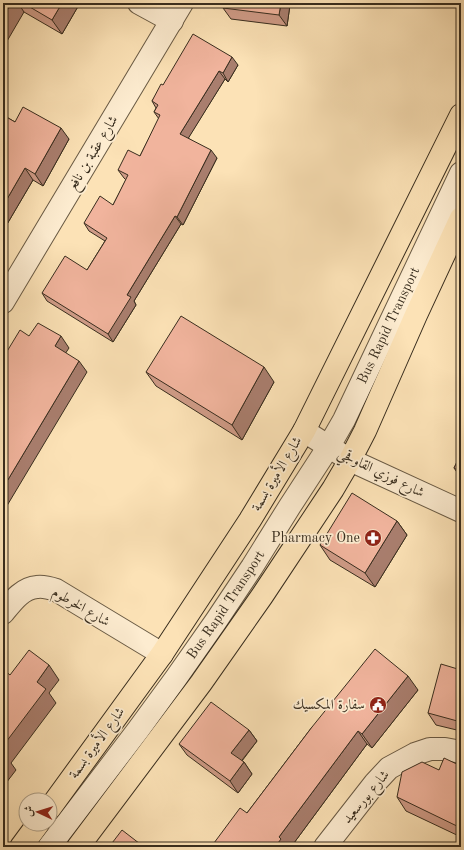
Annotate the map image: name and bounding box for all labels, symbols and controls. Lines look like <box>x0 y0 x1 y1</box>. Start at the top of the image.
street label: شارع عقبة بن نافع <box>65 113 126 196</box>
street label: Bus Rapid Transport <box>355 265 422 386</box>
street label: شارع الأميرة بسمة <box>246 432 308 516</box>
street label: شارع فوزي القاوقجي <box>333 445 427 504</box>
pharmacy icon: Pharmacy One <box>363 528 383 548</box>
place label: Pharmacy One <box>271 531 360 545</box>
street label: Bus Rapid Transport <box>185 548 267 662</box>
street label: شارع الخرطوم <box>47 585 112 633</box>
public building icon: سفارة المكسيك <box>368 695 388 715</box>
place label: سفارة المكسيك <box>293 697 365 713</box>
street label: شارع الأميرة بسمة <box>63 702 131 784</box>
street label: شارع بورسعيد <box>340 768 395 829</box>
north arrow <box>18 792 58 832</box>
text: ش <box>24 805 35 817</box>

